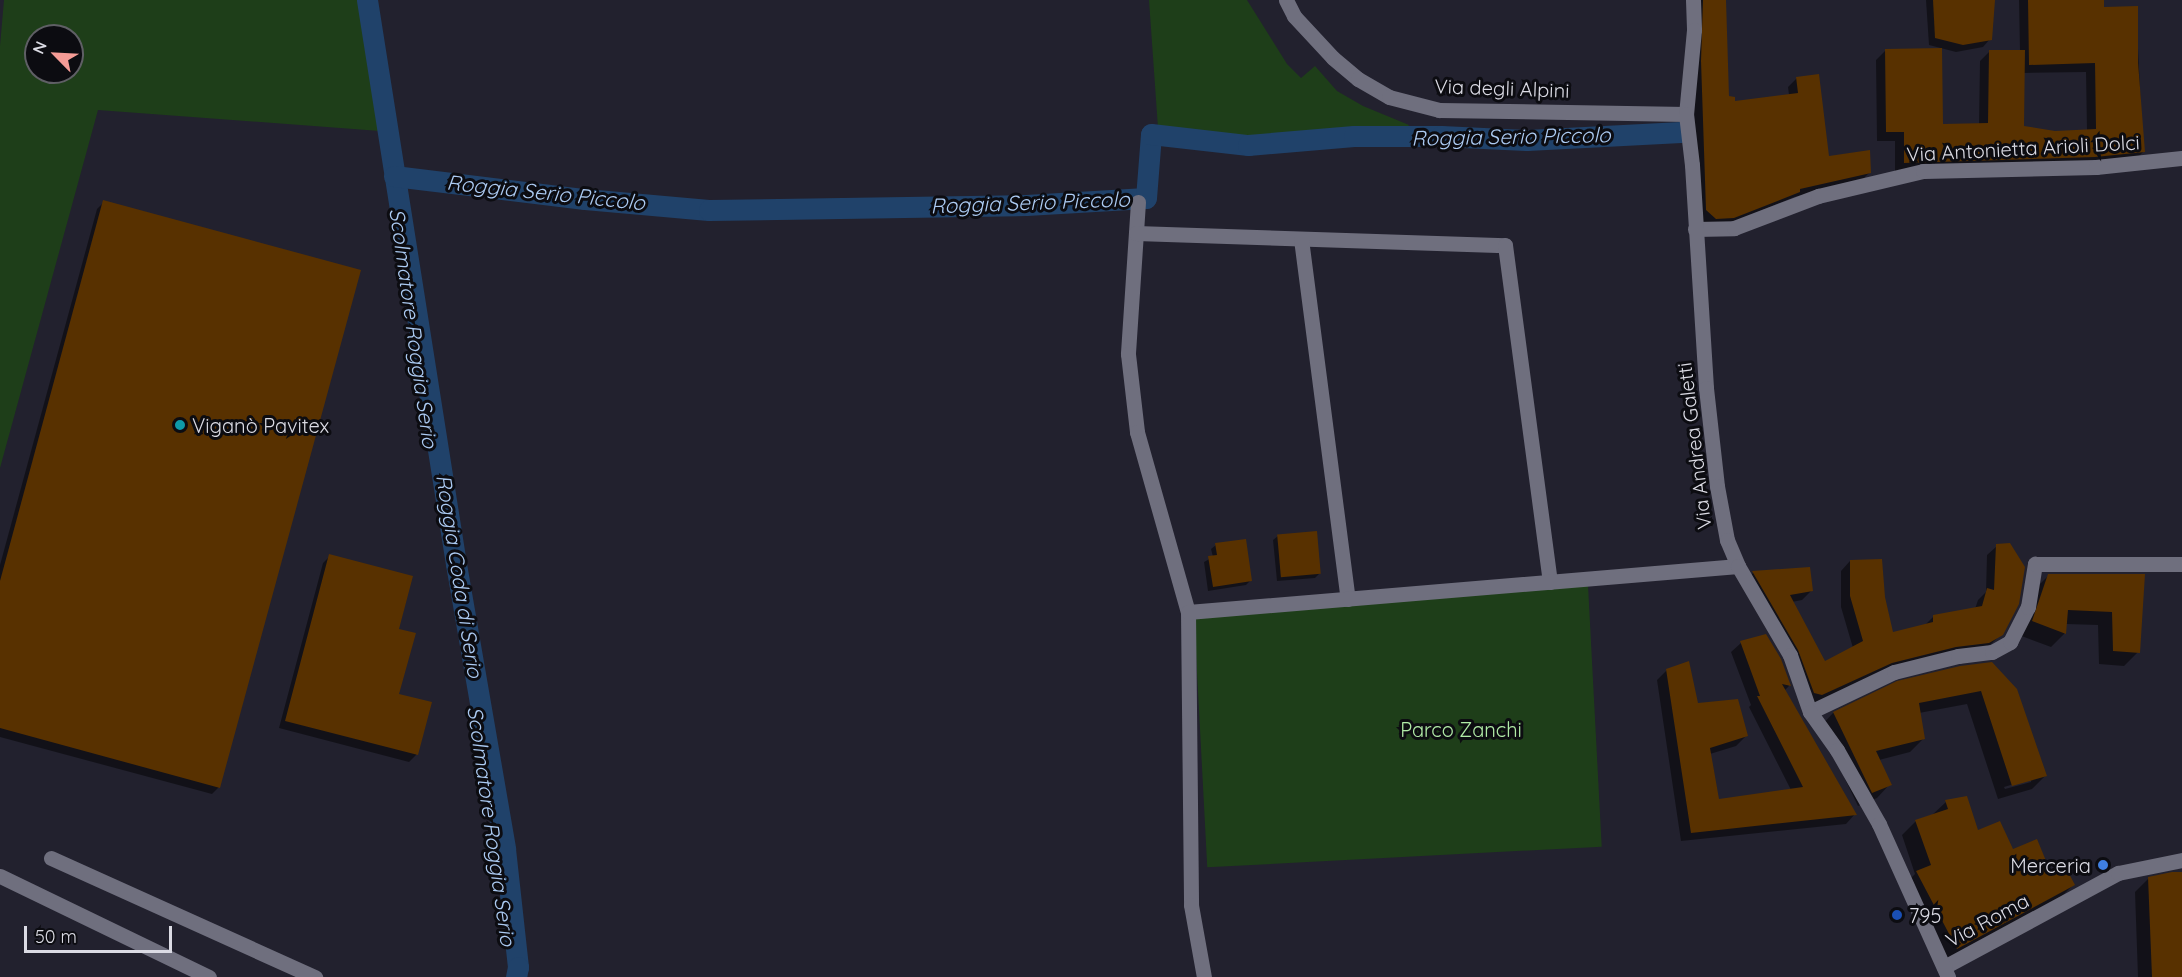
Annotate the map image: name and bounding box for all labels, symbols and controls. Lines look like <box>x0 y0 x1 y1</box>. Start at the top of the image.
north arrow <box>24 24 84 84</box>
text: N <box>28 38 51 57</box>
street label: Via degli Alpini <box>1434 74 1570 102</box>
water label: Roggia Serio Piccolo <box>1411 122 1611 150</box>
street label: Via Antonietta Arioli Dolci <box>1906 130 2140 166</box>
water label: Roggia Serio Piccolo <box>446 169 646 215</box>
water label: Roggia Serio Piccolo <box>930 186 1130 218</box>
water label: Scolmatore Roggia Serio <box>385 207 443 449</box>
street label: Via Andrea Galetti <box>1672 361 1716 531</box>
place label: Viganò Pavitex <box>192 413 329 437</box>
marker: Viganò Pavitex <box>173 418 187 432</box>
water label: Roggia Coda di Serio <box>431 473 489 679</box>
water label: Scolmatore Roggia Serio <box>463 705 521 947</box>
park label: Parco Zanchi <box>1400 717 1522 741</box>
place label: Merceria <box>2010 853 2091 877</box>
marker: Merceria <box>2096 858 2110 872</box>
street label: Via Roma <box>1941 888 2033 952</box>
place label: 795 <box>1909 903 1941 927</box>
marker: 795 <box>1890 908 1904 922</box>
scale bar <box>27 914 176 952</box>
text: 50 m <box>35 925 77 948</box>

